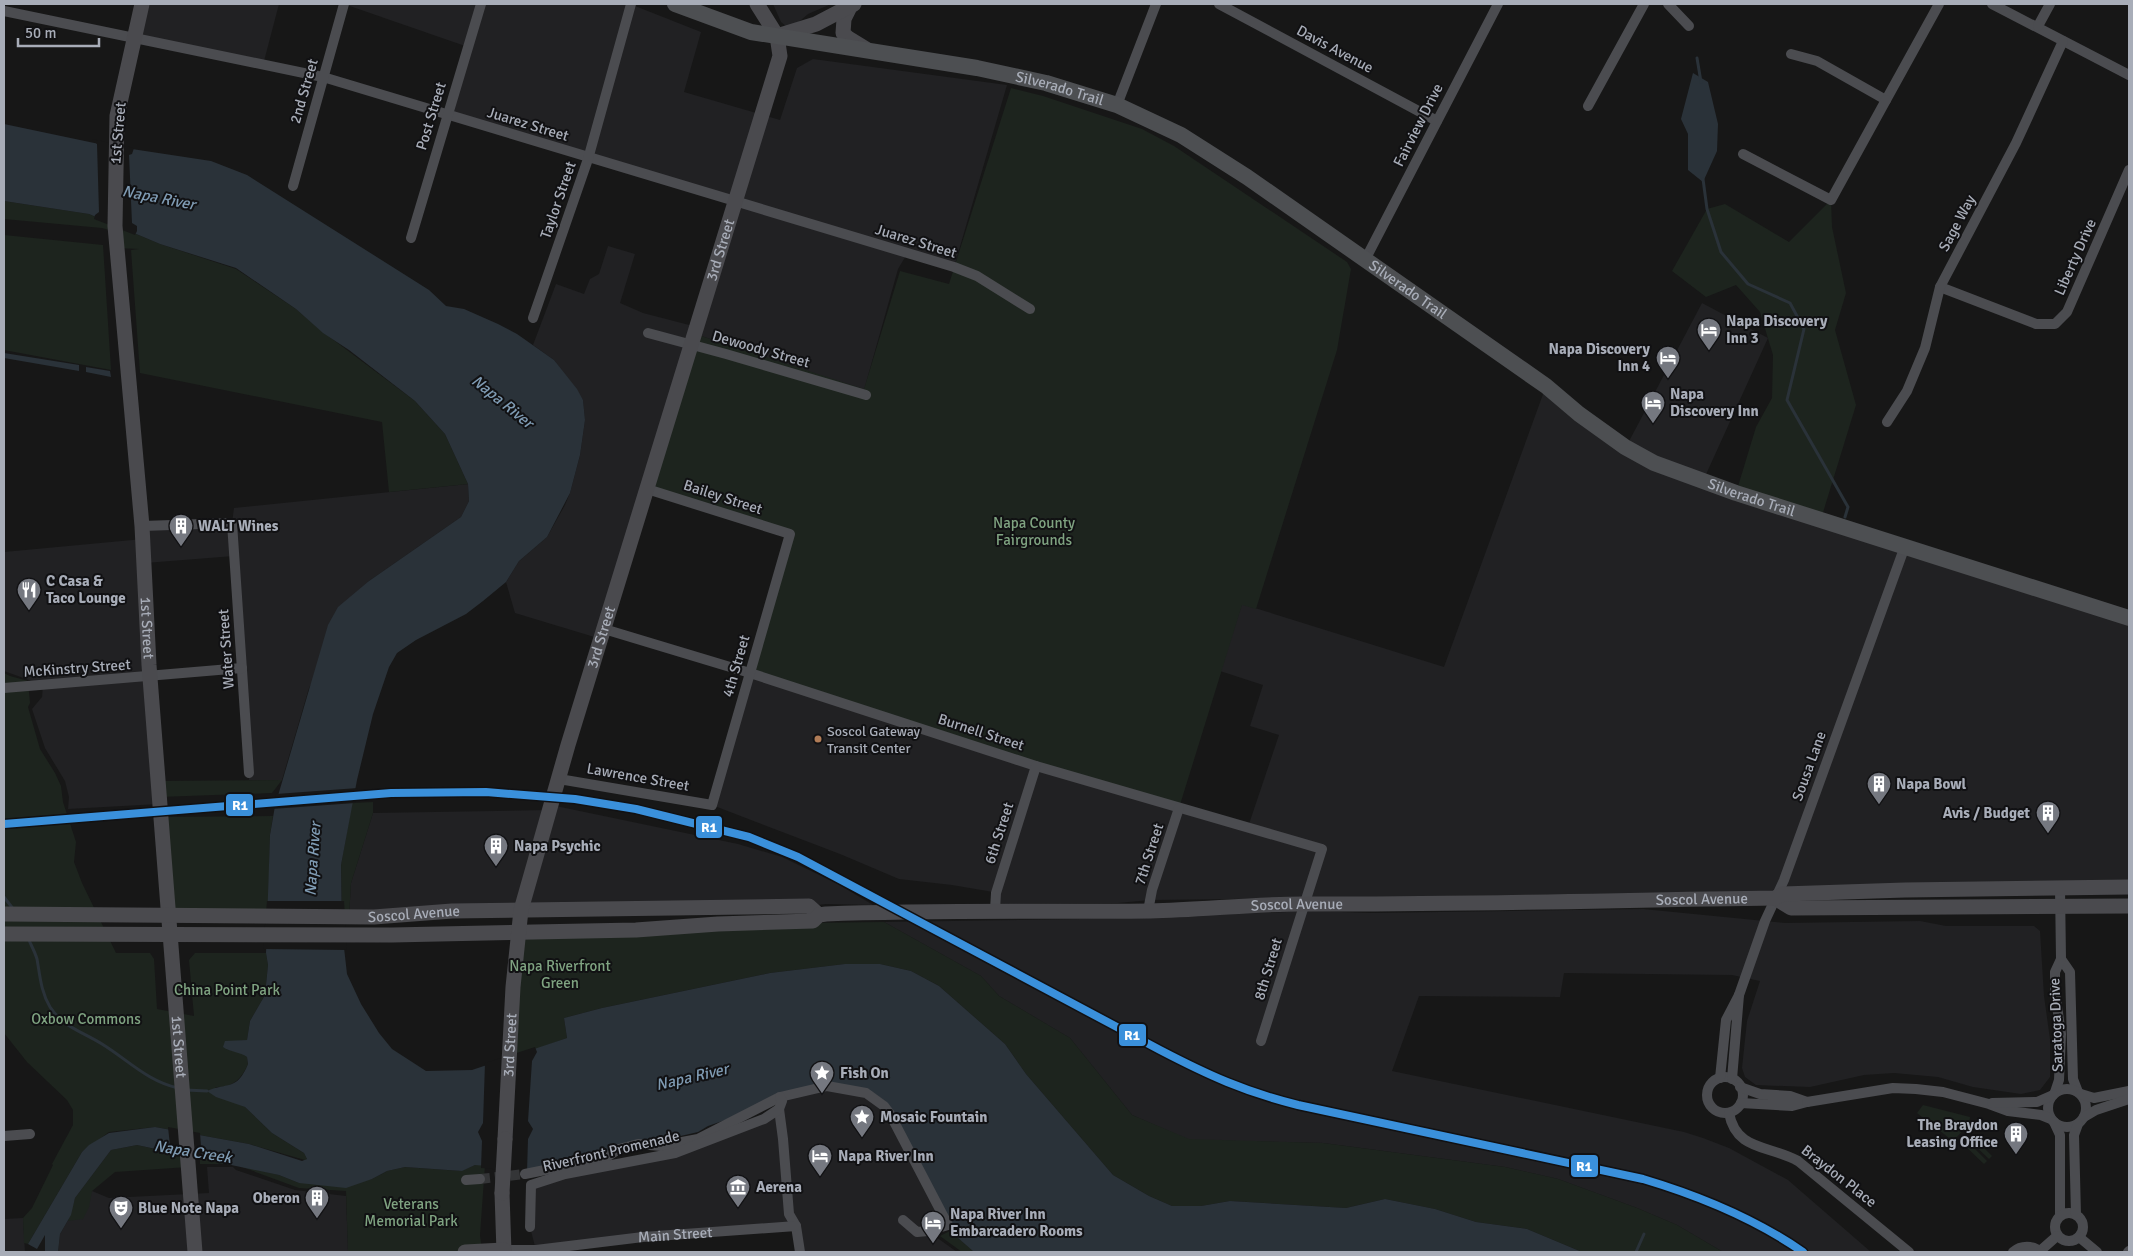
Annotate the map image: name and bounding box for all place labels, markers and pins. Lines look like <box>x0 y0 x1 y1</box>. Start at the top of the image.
place label: Napa Discovery Inn 3 <box>1726 312 1828 347</box>
hotel icon: Napa Discovery Inn 3 <box>1696 317 1722 351</box>
place label: Napa Discovery Inn 4 <box>1549 340 1651 375</box>
hotel icon: Napa Discovery Inn 4 <box>1655 345 1681 379</box>
place label: Napa Discovery Inn <box>1670 385 1759 420</box>
hotel icon: Napa Discovery Inn <box>1640 390 1666 424</box>
building icon: WALT Wines <box>168 513 194 547</box>
place label: WALT Wines <box>198 517 279 535</box>
place label: C Casa & Taco Lounge <box>46 572 126 607</box>
restaurant icon: C Casa & Taco Lounge <box>16 577 42 611</box>
place label: Soscol Gateway Transit Center <box>827 723 921 757</box>
marker: Soscol Gateway Transit Center <box>813 734 823 744</box>
building icon: Napa Bowl <box>1866 771 1892 805</box>
place label: Napa Bowl <box>1896 775 1967 793</box>
building icon: Avis / Budget <box>2035 800 2061 834</box>
place label: Avis / Budget <box>1943 804 2030 822</box>
building icon: Napa Psychic <box>483 833 509 867</box>
place label: Napa Psychic <box>514 837 601 855</box>
place icon: Fish On <box>809 1060 835 1094</box>
place label: Fish On <box>840 1064 889 1082</box>
place icon: Mosaic Fountain <box>849 1104 875 1138</box>
place label: Mosaic Fountain <box>880 1108 987 1126</box>
place label: The Braydon Leasing Office <box>1906 1116 1998 1151</box>
building icon: The Braydon Leasing Office <box>2003 1121 2029 1155</box>
hotel icon: Napa River Inn <box>807 1143 833 1177</box>
place label: Napa River Inn <box>838 1147 934 1165</box>
museum icon: Aerena <box>725 1174 751 1208</box>
place label: Aerena <box>756 1178 802 1196</box>
building icon: Oberon <box>304 1185 330 1219</box>
place label: Oberon <box>253 1189 300 1207</box>
theatre icon: Blue Note Napa <box>108 1195 134 1229</box>
place label: Blue Note Napa <box>138 1199 239 1217</box>
place label: Napa River Inn Embarcadero Rooms <box>950 1205 1083 1240</box>
hotel icon: Napa River Inn Embarcadero Rooms <box>920 1210 946 1244</box>

